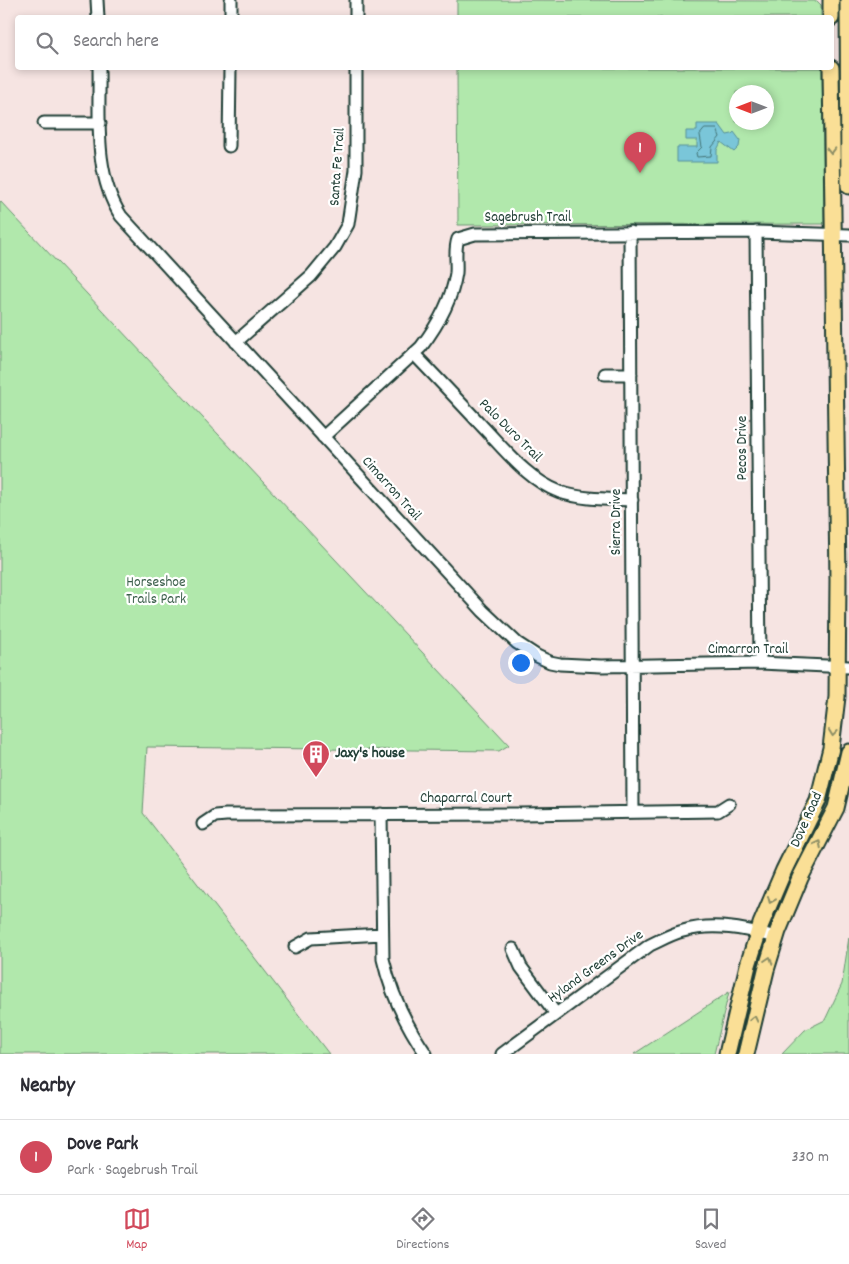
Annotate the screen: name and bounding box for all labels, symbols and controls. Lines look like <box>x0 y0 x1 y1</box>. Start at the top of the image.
search box <box>15 15 834 70</box>
icon: search <box>33 29 61 57</box>
text: Search here <box>73 29 159 56</box>
north arrow <box>729 85 774 130</box>
street label: Santa Fe Trail <box>324 127 352 207</box>
pin: 1 <box>624 132 656 173</box>
one-way arrow <box>826 147 837 155</box>
street label: Sagebrush Trail <box>485 207 572 229</box>
street label: Palo Duro Trail <box>473 394 547 468</box>
street label: Pecos Drive <box>732 415 754 480</box>
street label: Cimarron Trail <box>356 452 426 527</box>
street label: Sierra Drive <box>606 488 628 555</box>
park label: Horseshoe Trails Park <box>126 572 186 611</box>
street label: Cimarron Trail <box>708 639 789 661</box>
your location <box>508 650 534 676</box>
one-way arrow <box>828 729 839 737</box>
building icon: Jaxy's house <box>301 739 331 778</box>
place label: Jaxy's house <box>335 743 405 765</box>
street label: Chaparral Court <box>420 788 513 810</box>
street label: Dove Road <box>785 789 829 851</box>
one-way arrow <box>812 841 822 850</box>
one-way arrow <box>767 895 777 904</box>
street label: Hyland Greens Drive <box>544 924 649 1009</box>
one-way arrow <box>763 956 773 965</box>
one-way arrow <box>748 1014 759 1023</box>
text: Nearby <box>20 1072 75 1102</box>
text: Dove Park <box>67 1132 138 1159</box>
text: 1 <box>34 1146 38 1169</box>
text: 330 m <box>791 1146 829 1169</box>
text: Park · Sagebrush Trail <box>67 1159 198 1182</box>
tab: Map <box>123 1205 151 1255</box>
tab: Directions <box>396 1205 449 1255</box>
tab: Saved <box>695 1205 726 1255</box>

